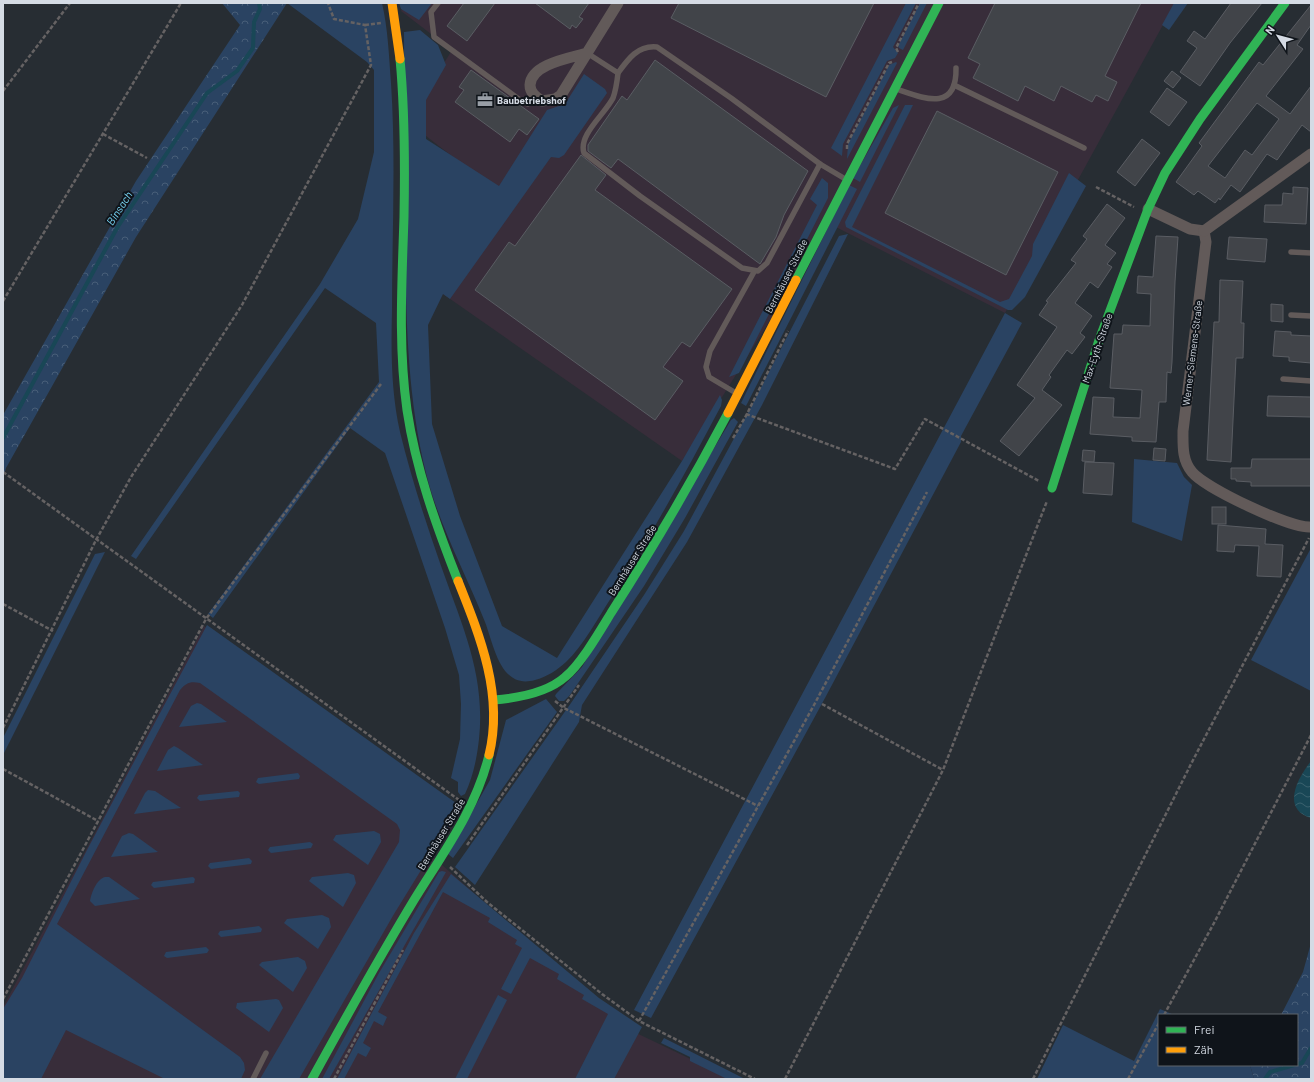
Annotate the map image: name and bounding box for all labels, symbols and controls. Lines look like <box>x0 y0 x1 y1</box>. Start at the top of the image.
north arrow <box>1258 16 1298 56</box>
text: N <box>1262 23 1277 37</box>
office icon: Baubetriebshof <box>476 91 494 109</box>
place label: Baubetriebshof <box>497 94 566 106</box>
water label: Binsach <box>103 189 135 227</box>
street label: Bernhäuser Straße <box>762 237 810 315</box>
street label: Werner-Siemens-Straße <box>1180 300 1204 406</box>
street label: Max-Eyth-Straße <box>1079 311 1115 385</box>
street label: Bernhäuser Straße <box>605 522 659 598</box>
street label: Bernhäuser Straße <box>415 796 467 872</box>
legend <box>1158 1014 1298 1066</box>
text: Frei <box>1194 1022 1214 1036</box>
text: Zäh <box>1194 1042 1213 1056</box>

